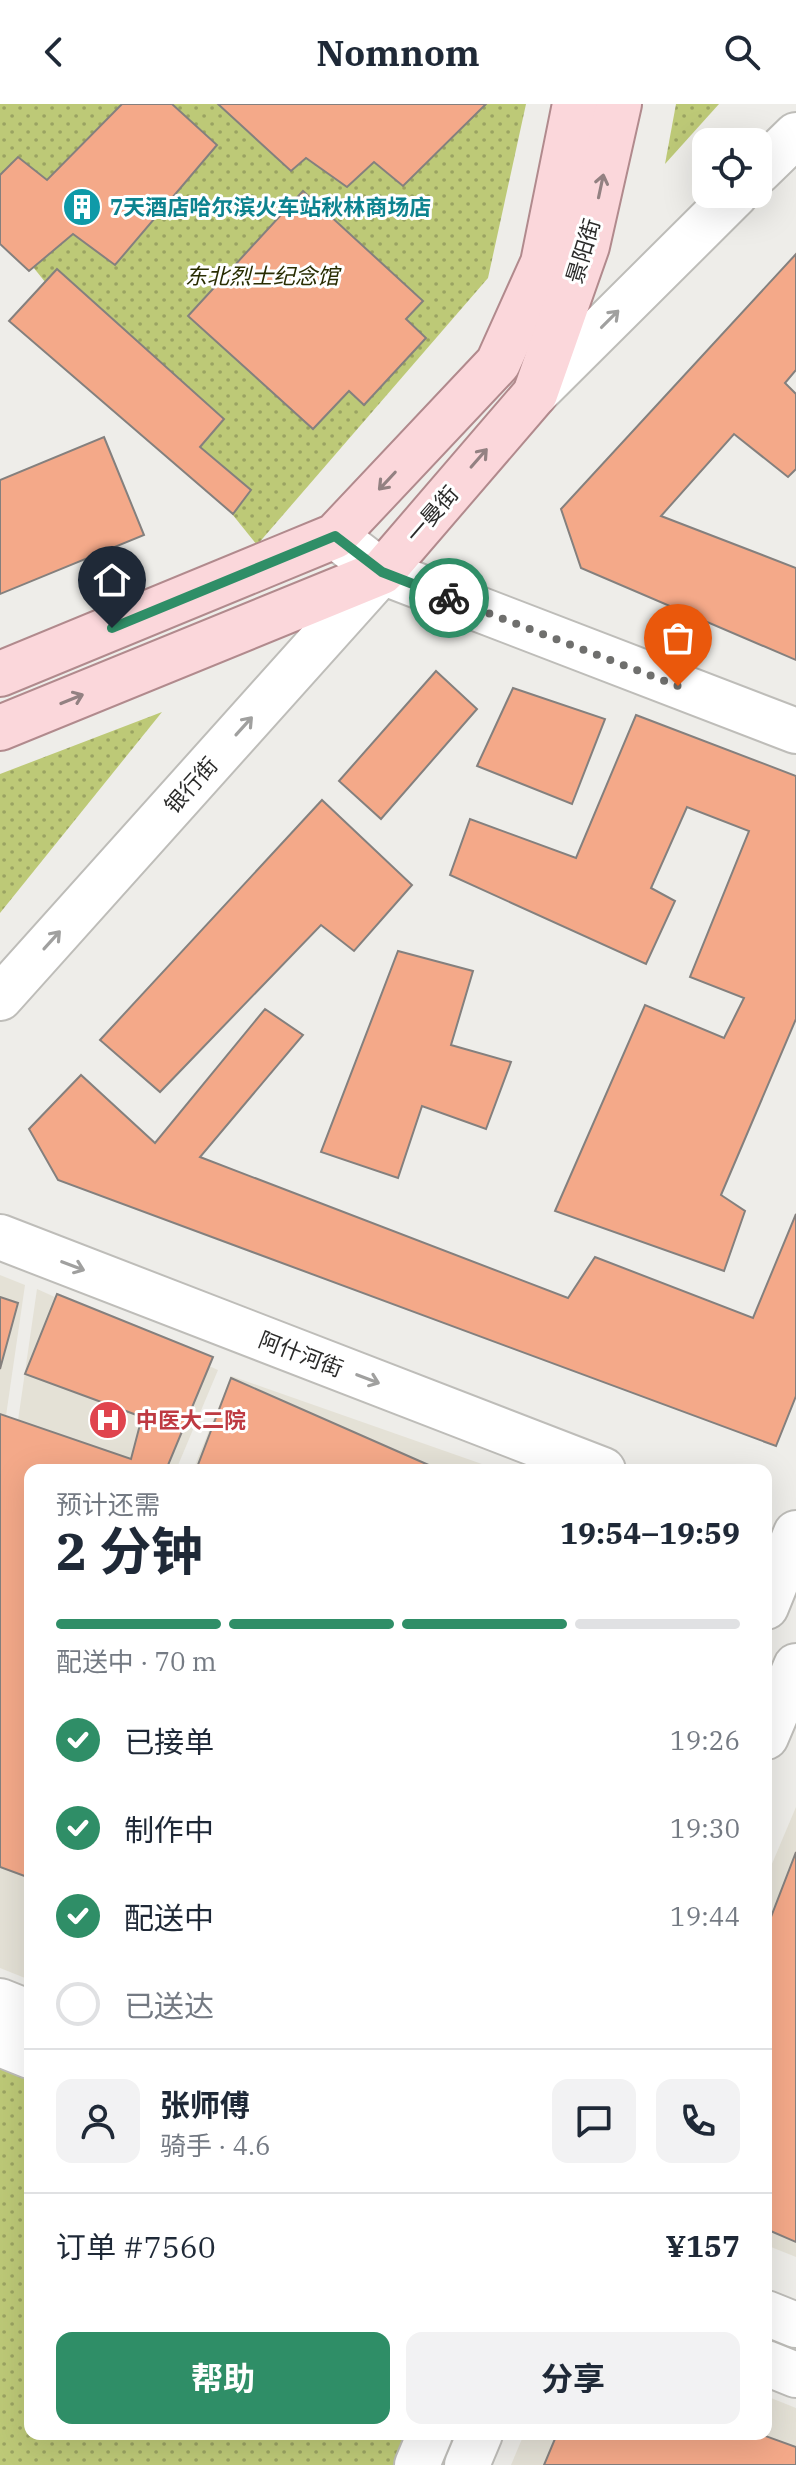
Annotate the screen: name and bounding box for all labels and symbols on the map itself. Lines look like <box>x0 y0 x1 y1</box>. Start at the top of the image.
one-way arrow <box>594 174 609 200</box>
building icon: 7天酒店哈尔滨火车站秋林商场店 <box>61 186 103 228</box>
place label: 7天酒店哈尔滨火车站秋林商场店 <box>110 192 431 221</box>
street label: 景阳街 <box>559 215 606 287</box>
park label: 东北烈士纪念馆 <box>185 261 342 290</box>
one-way arrow <box>600 310 619 329</box>
one-way arrow <box>470 449 488 469</box>
one-way arrow <box>378 471 397 490</box>
street label: 一曼街 <box>399 479 464 548</box>
pin <box>78 546 146 628</box>
courier <box>409 558 489 638</box>
pin <box>644 604 712 686</box>
one-way arrow <box>59 691 84 705</box>
one-way arrow <box>235 716 253 736</box>
street label: 银行街 <box>158 750 223 819</box>
one-way arrow <box>42 930 61 951</box>
one-way arrow <box>60 1260 85 1274</box>
street label: 阿什河街 <box>255 1324 347 1383</box>
one-way arrow <box>355 1373 380 1387</box>
hospital icon: 中医大二院 <box>87 1399 129 1441</box>
place label: 中医大二院 <box>136 1405 246 1434</box>

